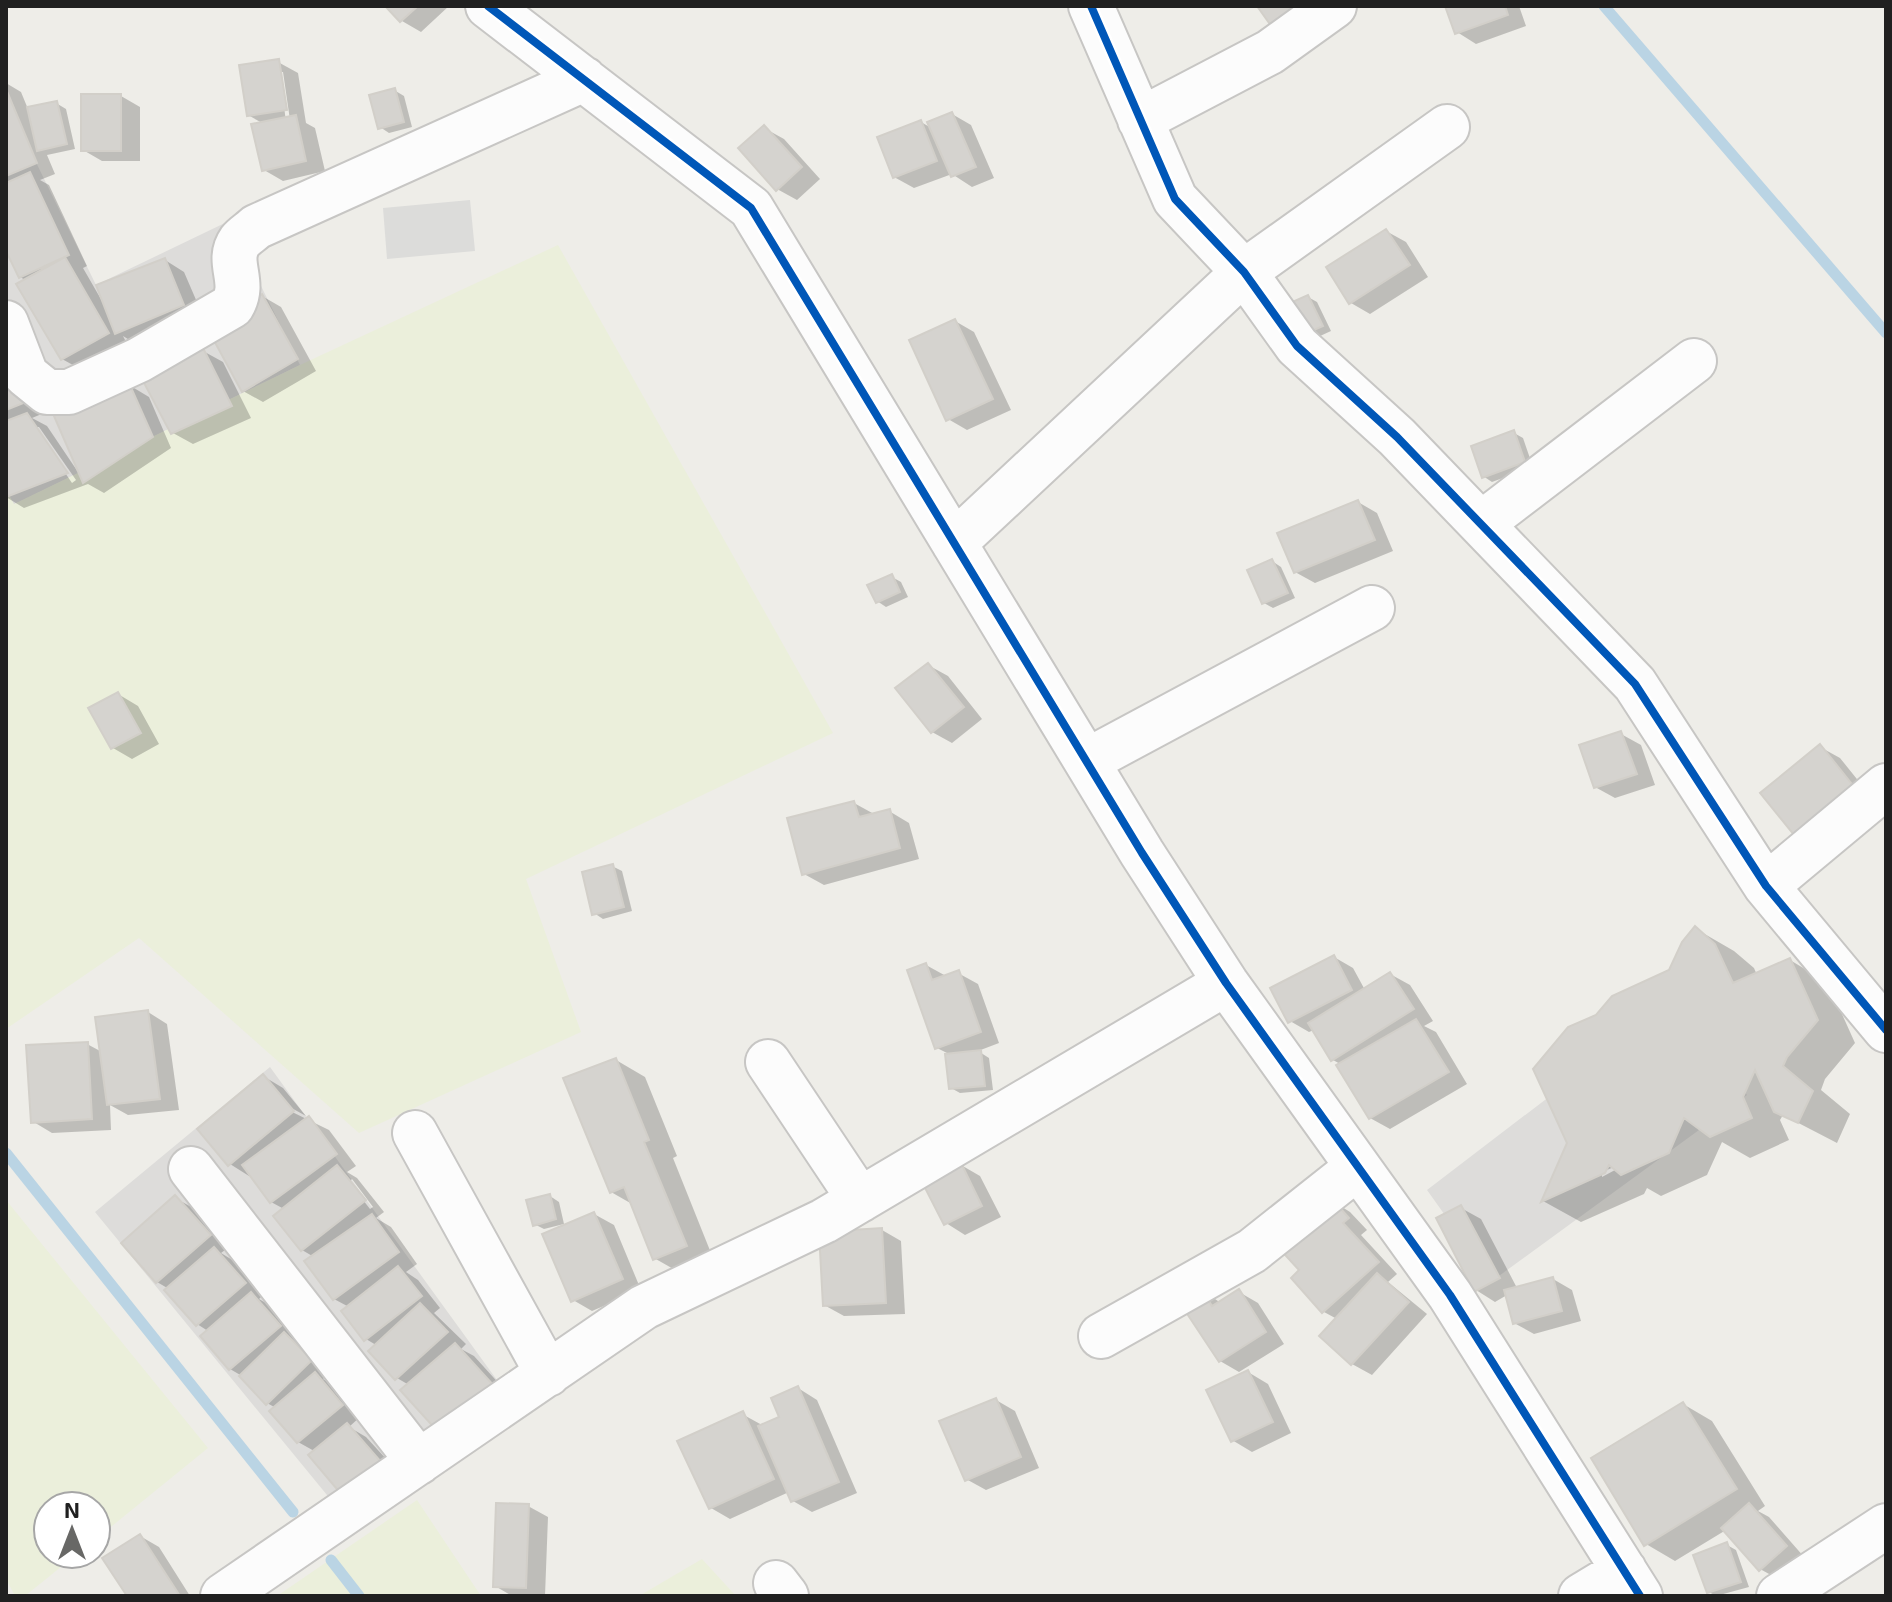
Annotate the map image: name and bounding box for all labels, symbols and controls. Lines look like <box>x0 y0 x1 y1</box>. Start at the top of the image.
north arrow <box>32 1490 112 1570</box>
text: N <box>64 1496 80 1522</box>

